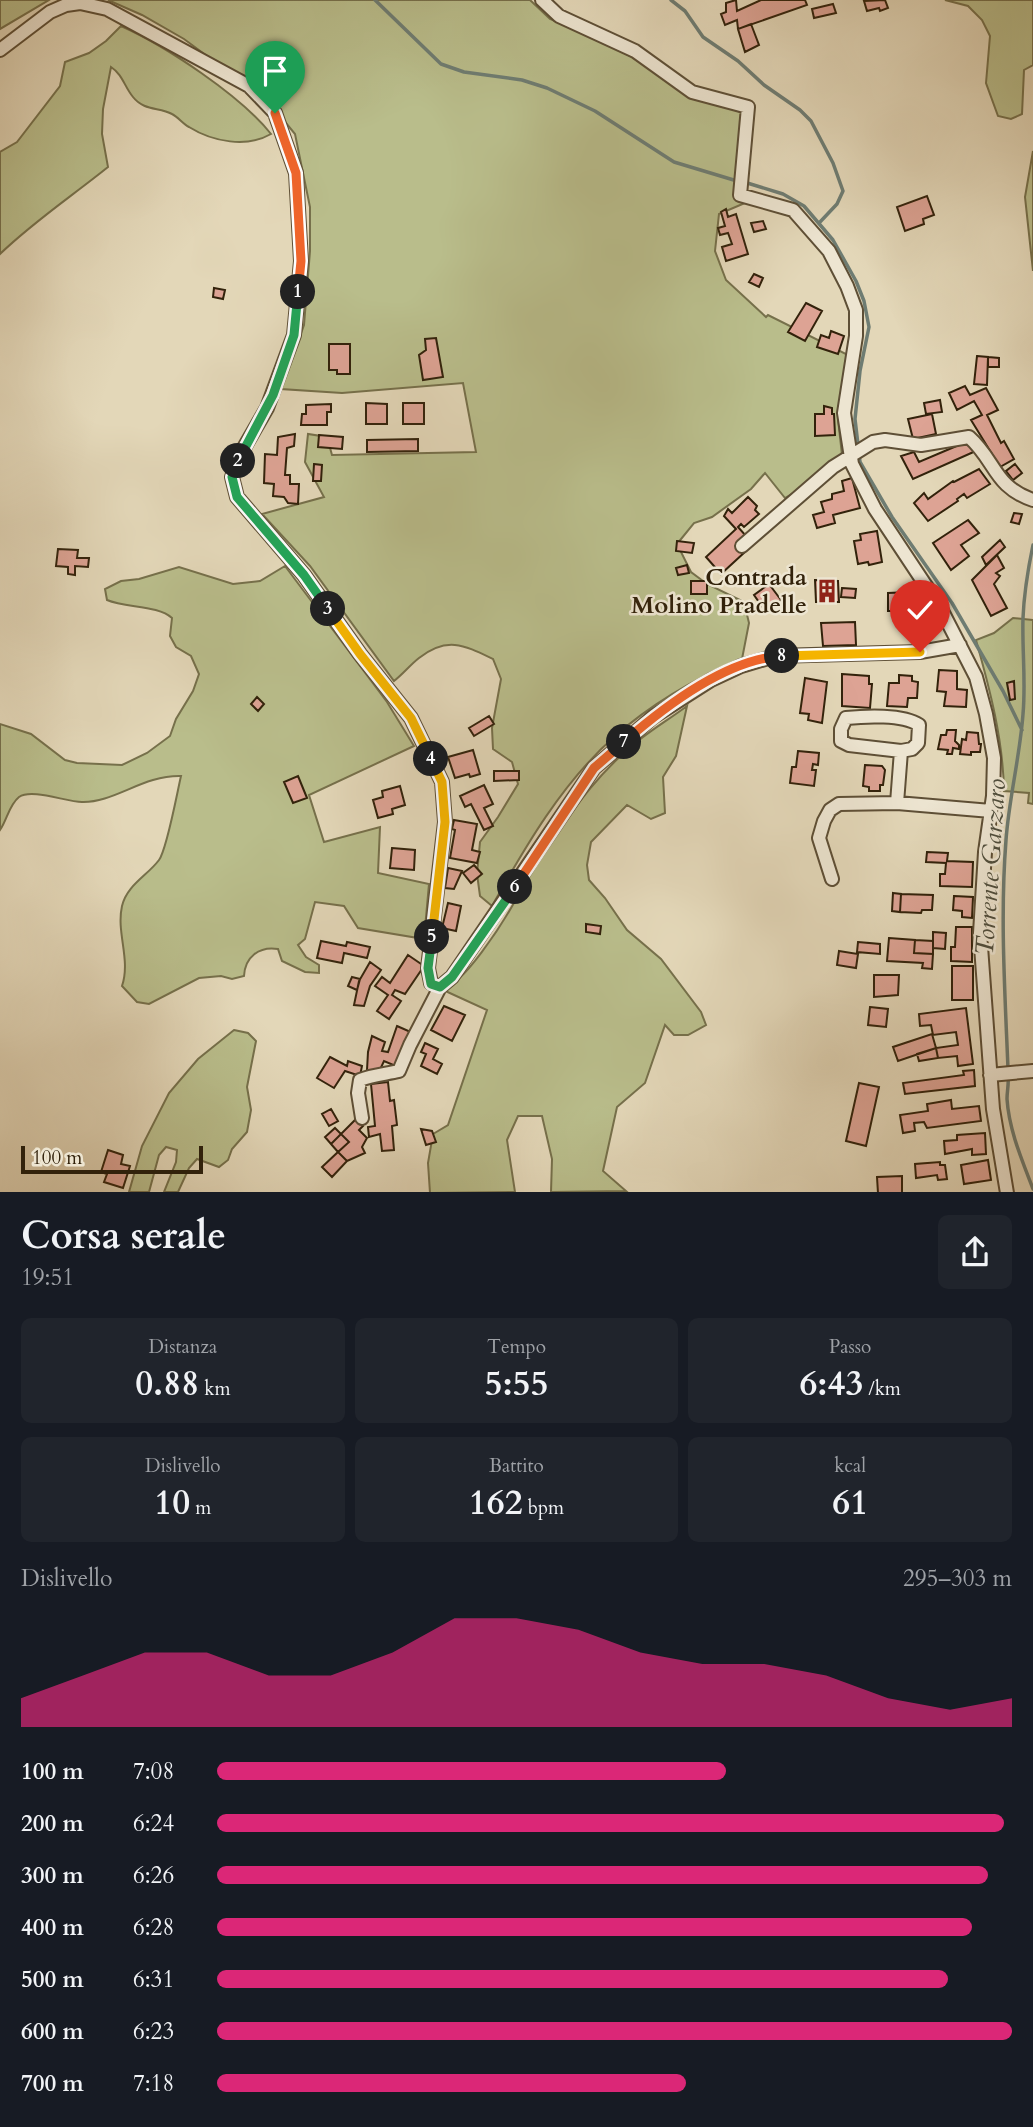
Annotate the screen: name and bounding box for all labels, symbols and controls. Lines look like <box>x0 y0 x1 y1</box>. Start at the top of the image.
pin <box>245 41 305 113</box>
icon: arrive <box>256 52 294 90</box>
pin: 1 <box>280 274 316 310</box>
text: 1 <box>293 278 302 304</box>
pin: 2 <box>220 444 256 478</box>
text: 2 <box>233 447 242 473</box>
place label: Contrada Molino Pradelle <box>631 561 807 622</box>
building icon: Contrada Molino Pradelle <box>813 577 841 605</box>
pin <box>890 580 950 652</box>
icon: check <box>901 591 939 629</box>
pin: 3 <box>310 592 346 626</box>
text: 3 <box>323 595 332 621</box>
pin: 8 <box>764 638 800 674</box>
text: 8 <box>777 642 786 668</box>
pin: 7 <box>606 724 642 760</box>
text: 7 <box>619 728 628 754</box>
pin: 4 <box>414 742 448 776</box>
text: 4 <box>426 745 435 771</box>
water label: Torrente Garzaro <box>967 777 1014 957</box>
pin: 6 <box>498 870 532 904</box>
text: 6 <box>510 873 519 899</box>
pin: 5 <box>414 920 450 954</box>
text: 5 <box>427 923 436 949</box>
scale bar <box>21 1143 203 1175</box>
text: 100 m <box>32 1145 82 1171</box>
text: Corsa serale <box>21 1210 226 1262</box>
button: share <box>938 1215 1012 1289</box>
text: 19:51 <box>21 1262 74 1293</box>
text: Distanza <box>148 1334 217 1360</box>
text: Tempo <box>487 1334 546 1360</box>
text: Passo <box>829 1334 871 1360</box>
text: 0.88 <box>135 1360 199 1408</box>
text: 5:55 <box>485 1360 548 1408</box>
text: 6:43 <box>799 1360 863 1408</box>
text: km <box>199 1376 230 1402</box>
text: /km <box>863 1376 901 1402</box>
text: Dislivello <box>145 1453 221 1479</box>
text: Battito <box>489 1453 544 1479</box>
text: kcal <box>834 1453 866 1479</box>
text: 10 <box>154 1479 190 1527</box>
text: 162 <box>469 1479 523 1527</box>
text: 61 <box>832 1479 868 1527</box>
text: m <box>190 1495 211 1521</box>
text: bpm <box>523 1495 564 1521</box>
text: Dislivello <box>21 1563 112 1594</box>
text: 295–303 m <box>903 1563 1012 1594</box>
text: 100 m <box>21 1756 84 1787</box>
text: 7:08 <box>133 1756 174 1787</box>
text: 200 m <box>21 1808 84 1839</box>
text: 6:24 <box>133 1808 174 1839</box>
text: 300 m <box>21 1860 84 1891</box>
text: 6:26 <box>133 1860 174 1891</box>
text: 400 m <box>21 1912 84 1943</box>
text: 6:28 <box>133 1912 174 1943</box>
text: 500 m <box>21 1964 84 1995</box>
text: 6:31 <box>133 1964 174 1995</box>
text: 600 m <box>21 2016 84 2047</box>
text: 6:23 <box>133 2016 174 2047</box>
text: 700 m <box>21 2068 84 2099</box>
text: 7:18 <box>133 2068 174 2099</box>

